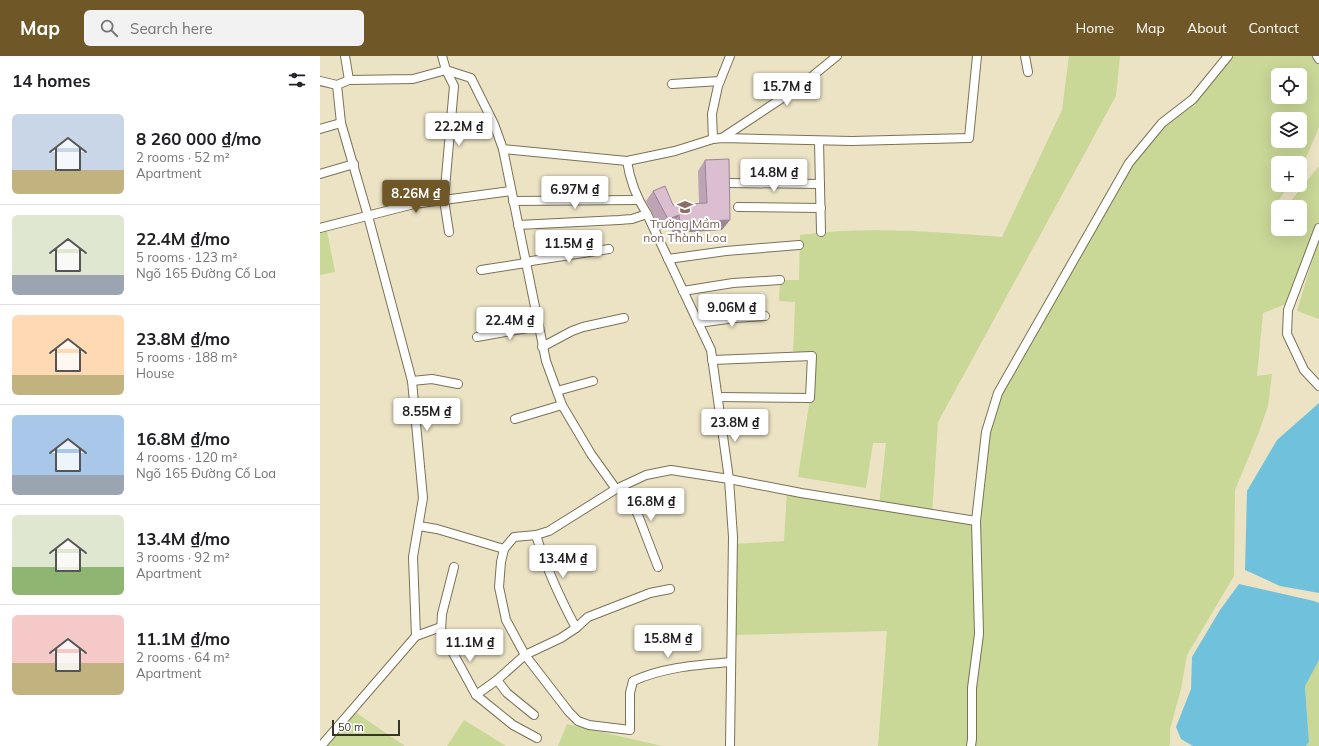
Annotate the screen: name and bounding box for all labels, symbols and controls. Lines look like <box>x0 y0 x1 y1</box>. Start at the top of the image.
search box <box>84 10 364 46</box>
text: Map <box>20 16 60 40</box>
icon: search <box>98 17 120 39</box>
text: Search here <box>130 19 213 38</box>
text: Home <box>1075 19 1114 37</box>
text: Map <box>1136 19 1165 37</box>
text: About <box>1187 19 1227 37</box>
text: Contact <box>1249 19 1299 37</box>
map controls <box>1271 68 1307 236</box>
button: locate <box>1271 68 1307 104</box>
icon: filters <box>286 69 308 91</box>
text: 14 homes <box>12 70 91 91</box>
pin: 15.7M ₫ <box>750 73 824 107</box>
text: 15.7M ₫ <box>762 78 812 94</box>
button: layers <box>1271 112 1307 148</box>
pin: 22.2M ₫ <box>422 113 496 147</box>
text: 22.2M ₫ <box>434 118 484 134</box>
text: 8 260 000 ₫/mo <box>136 128 261 149</box>
icon: home <box>44 130 92 178</box>
text: 2 rooms · 52 m² <box>136 149 230 165</box>
button: + <box>1271 156 1307 192</box>
pin: 14.8M ₫ <box>737 159 811 193</box>
text: 14.8M ₫ <box>749 164 799 180</box>
text: Apartment <box>136 165 201 181</box>
pin: 6.97M ₫ <box>538 176 612 210</box>
pin: 8.26M ₫ <box>379 180 453 214</box>
text: 6.97M ₫ <box>550 181 600 197</box>
text: 8.26M ₫ <box>391 185 441 201</box>
school or university icon: Trường Mầm non Thành Loa <box>676 198 694 216</box>
button: − <box>1271 200 1307 236</box>
place label: Trường Mầm non Thành Loa <box>643 216 727 245</box>
text: 22.4M ₫/mo <box>136 228 230 249</box>
pin: 11.5M ₫ <box>532 230 606 264</box>
icon: home <box>44 231 92 279</box>
text: 11.5M ₫ <box>544 235 594 251</box>
text: 5 rooms · 123 m² <box>136 249 237 265</box>
text: Ngõ 165 Đường Cổ Loa <box>136 265 276 281</box>
pin: 9.06M ₫ <box>695 294 769 328</box>
text: 9.06M ₫ <box>707 299 757 315</box>
pin: 22.4M ₫ <box>473 307 547 341</box>
text: 22.4M ₫ <box>485 312 535 328</box>
text: 23.8M ₫/mo <box>136 328 230 349</box>
icon: home <box>44 331 92 379</box>
text: 5 rooms · 188 m² <box>136 349 237 365</box>
text: House <box>136 365 174 381</box>
pin: 8.55M ₫ <box>390 398 464 432</box>
text: 8.55M ₫ <box>402 403 452 419</box>
pin: 23.8M ₫ <box>698 409 772 443</box>
text: 23.8M ₫ <box>710 414 760 430</box>
text: 16.8M ₫/mo <box>136 428 230 449</box>
icon: home <box>44 431 92 479</box>
text: 4 rooms · 120 m² <box>136 449 237 465</box>
text: Ngõ 165 Đường Cổ Loa <box>136 465 276 481</box>
pin: 16.8M ₫ <box>614 488 688 522</box>
text: 16.8M ₫ <box>626 493 676 509</box>
text: 13.4M ₫/mo <box>136 528 230 549</box>
icon: home <box>44 531 92 579</box>
pin: 13.4M ₫ <box>526 545 600 579</box>
text: 3 rooms · 92 m² <box>136 549 230 565</box>
text: 13.4M ₫ <box>538 550 588 566</box>
text: Apartment <box>136 565 201 581</box>
pin: 15.8M ₫ <box>631 625 705 659</box>
text: 11.1M ₫/mo <box>136 628 230 649</box>
pin: 11.1M ₫ <box>433 629 507 663</box>
text: 15.8M ₫ <box>643 630 693 646</box>
icon: home <box>44 631 92 679</box>
text: 11.1M ₫ <box>445 634 495 650</box>
text: 2 rooms · 64 m² <box>136 649 230 665</box>
text: Apartment <box>136 665 201 681</box>
scale bar <box>332 718 400 737</box>
text: 50 m <box>338 720 364 734</box>

